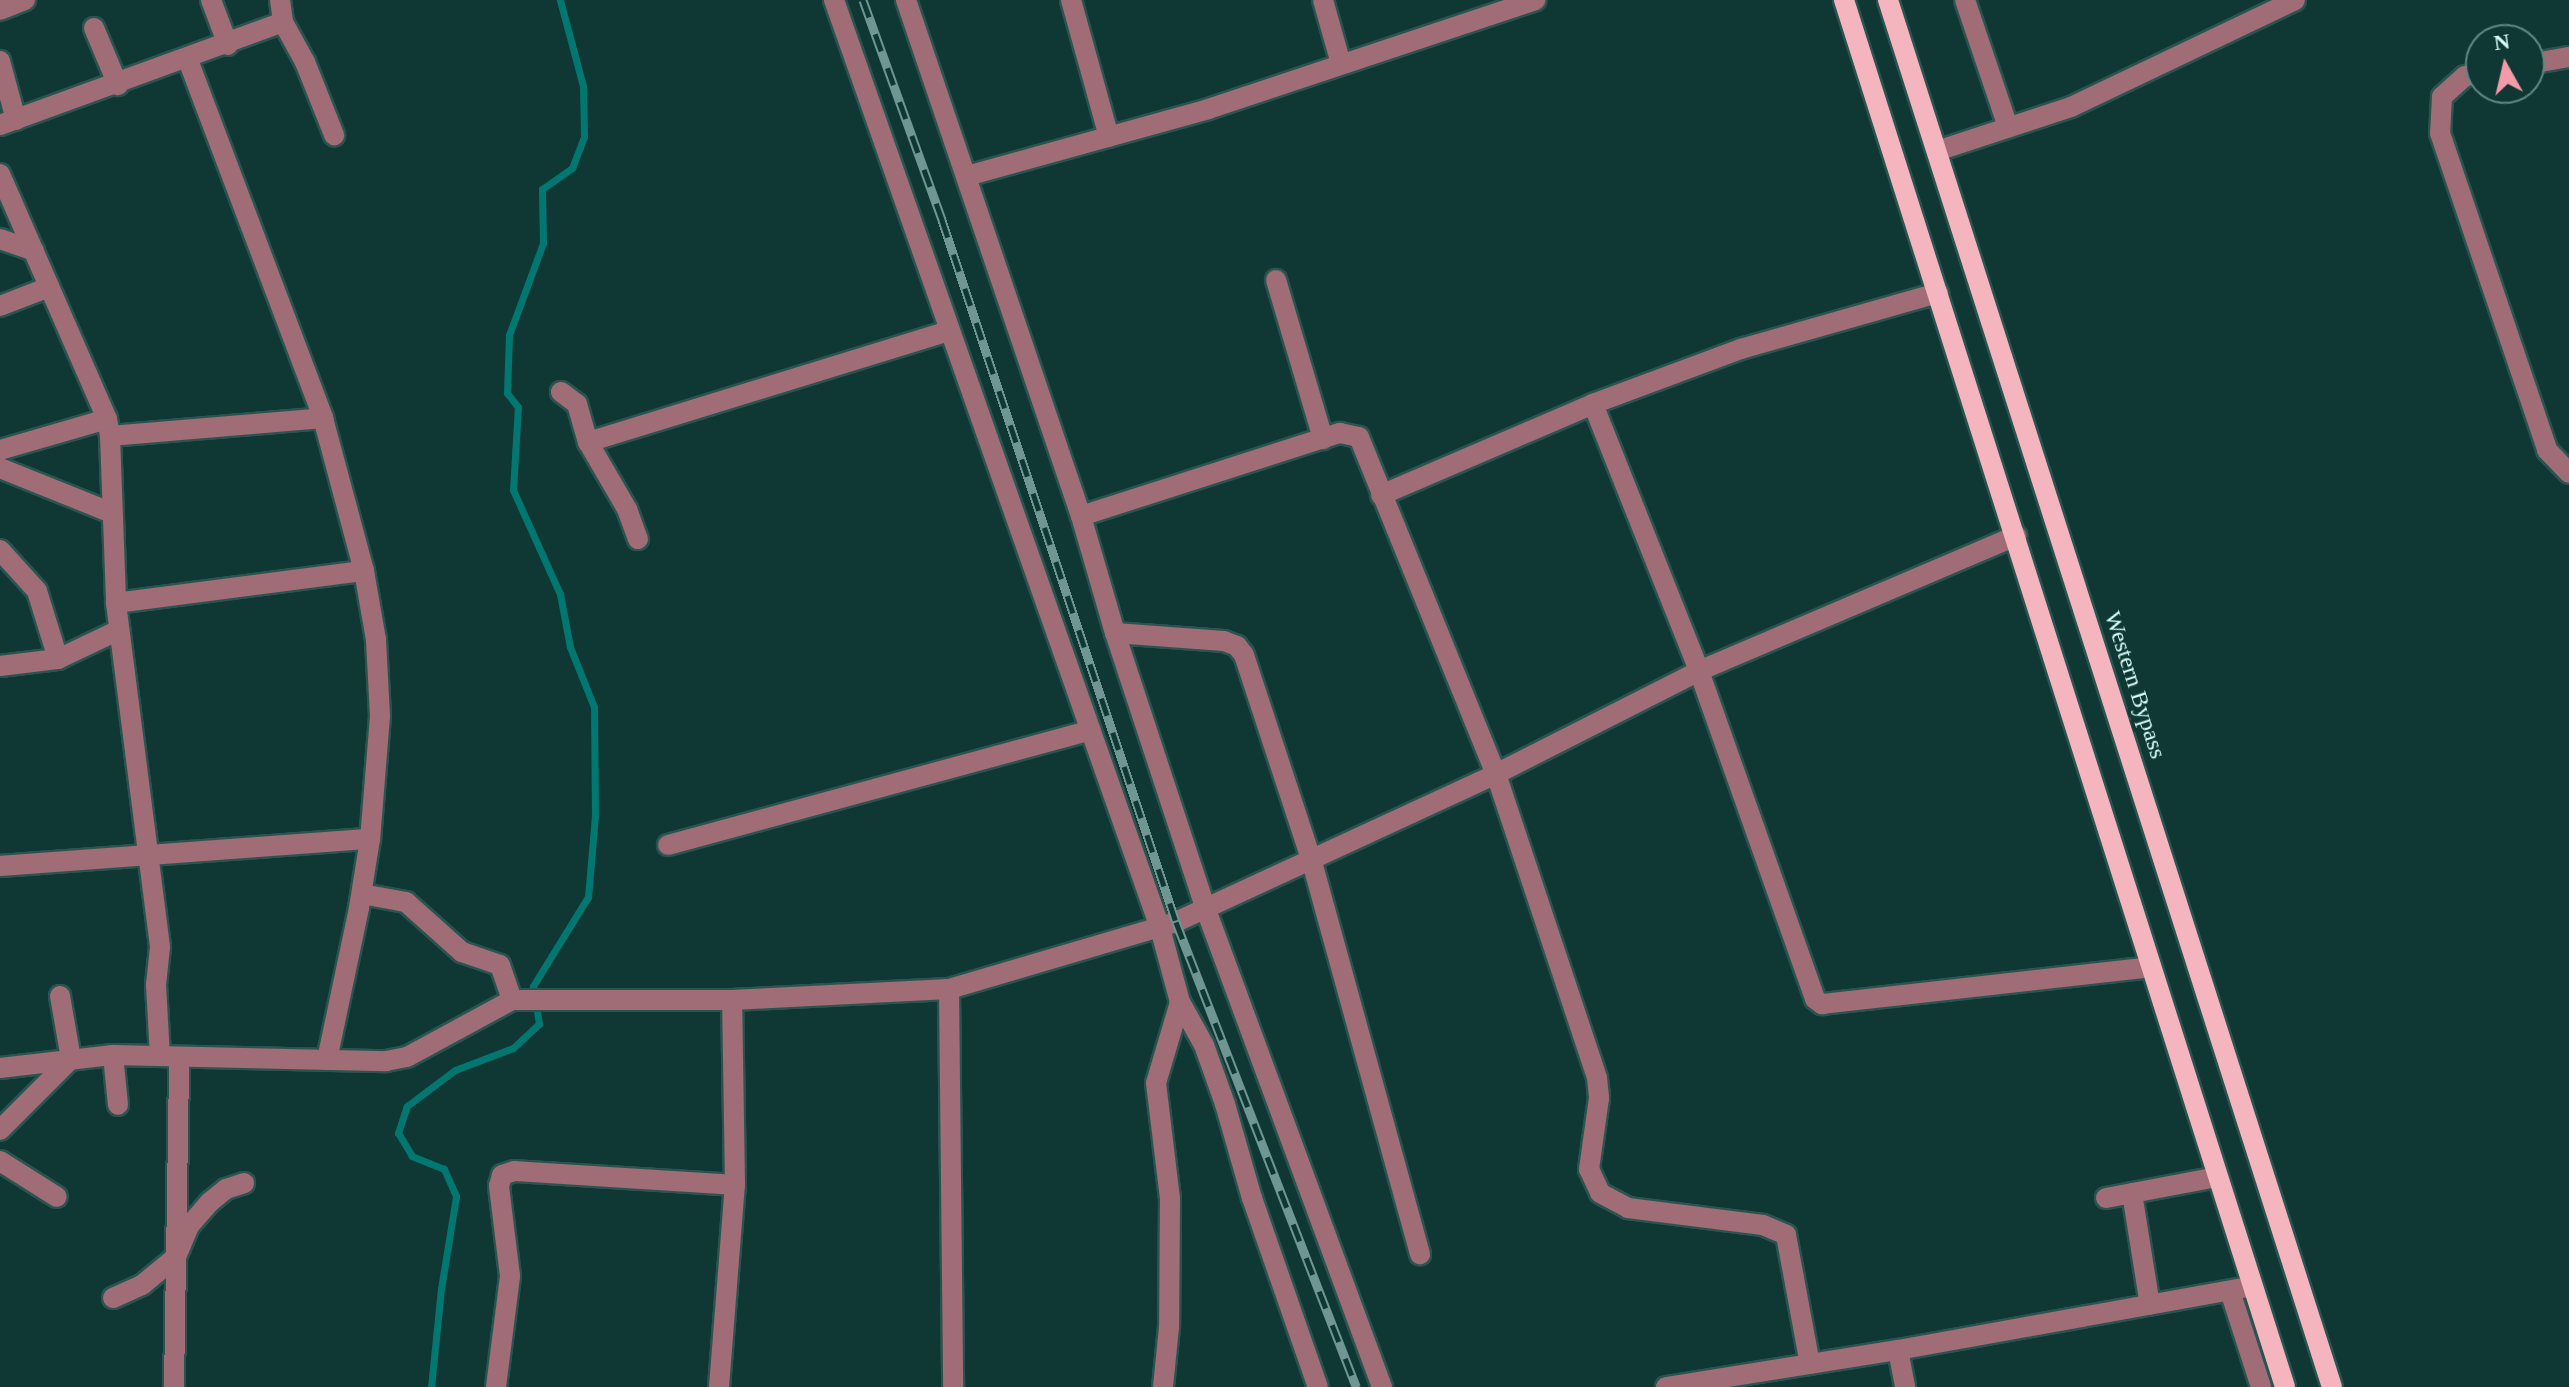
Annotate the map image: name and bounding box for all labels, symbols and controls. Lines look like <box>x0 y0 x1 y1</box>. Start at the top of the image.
north arrow <box>2465 24 2545 104</box>
text: N <box>2492 28 2511 55</box>
street label: Western Bypass <box>2098 608 2172 762</box>

